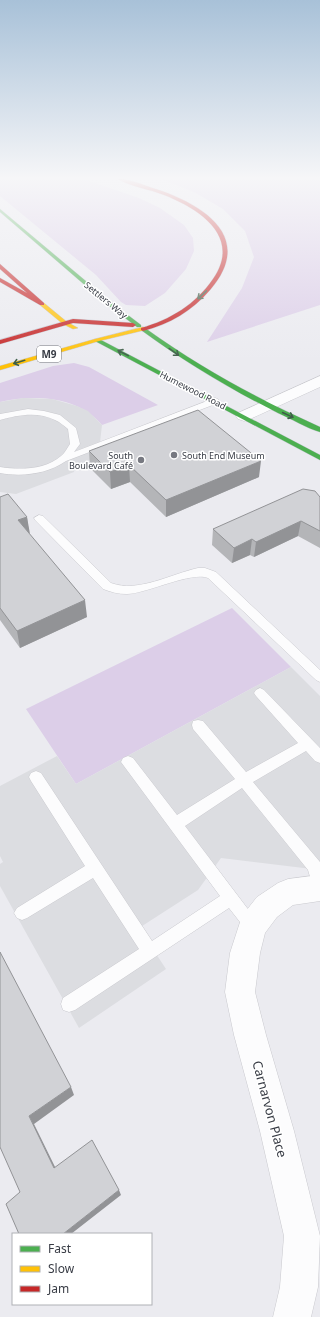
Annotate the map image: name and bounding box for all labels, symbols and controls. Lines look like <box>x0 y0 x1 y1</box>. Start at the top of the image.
street label: Settlers Way <box>82 279 131 322</box>
one-way arrow <box>197 291 207 300</box>
road number: M9 <box>37 346 61 362</box>
one-way arrow <box>169 347 180 356</box>
one-way arrow <box>117 349 129 356</box>
one-way arrow <box>13 359 26 366</box>
street label: Humewood Road <box>158 368 228 412</box>
one-way arrow <box>282 412 294 419</box>
place label: South Boulevard Café <box>69 449 133 472</box>
place label: South End Museum <box>182 449 265 462</box>
marker: South End Museum <box>169 450 179 460</box>
marker: South Boulevard Café <box>136 455 146 465</box>
street label: Carnarvon Place <box>248 1059 292 1159</box>
legend <box>12 1233 152 1305</box>
text: Fast <box>48 1240 72 1257</box>
text: Slow <box>48 1260 75 1277</box>
text: Jam <box>47 1280 69 1297</box>

